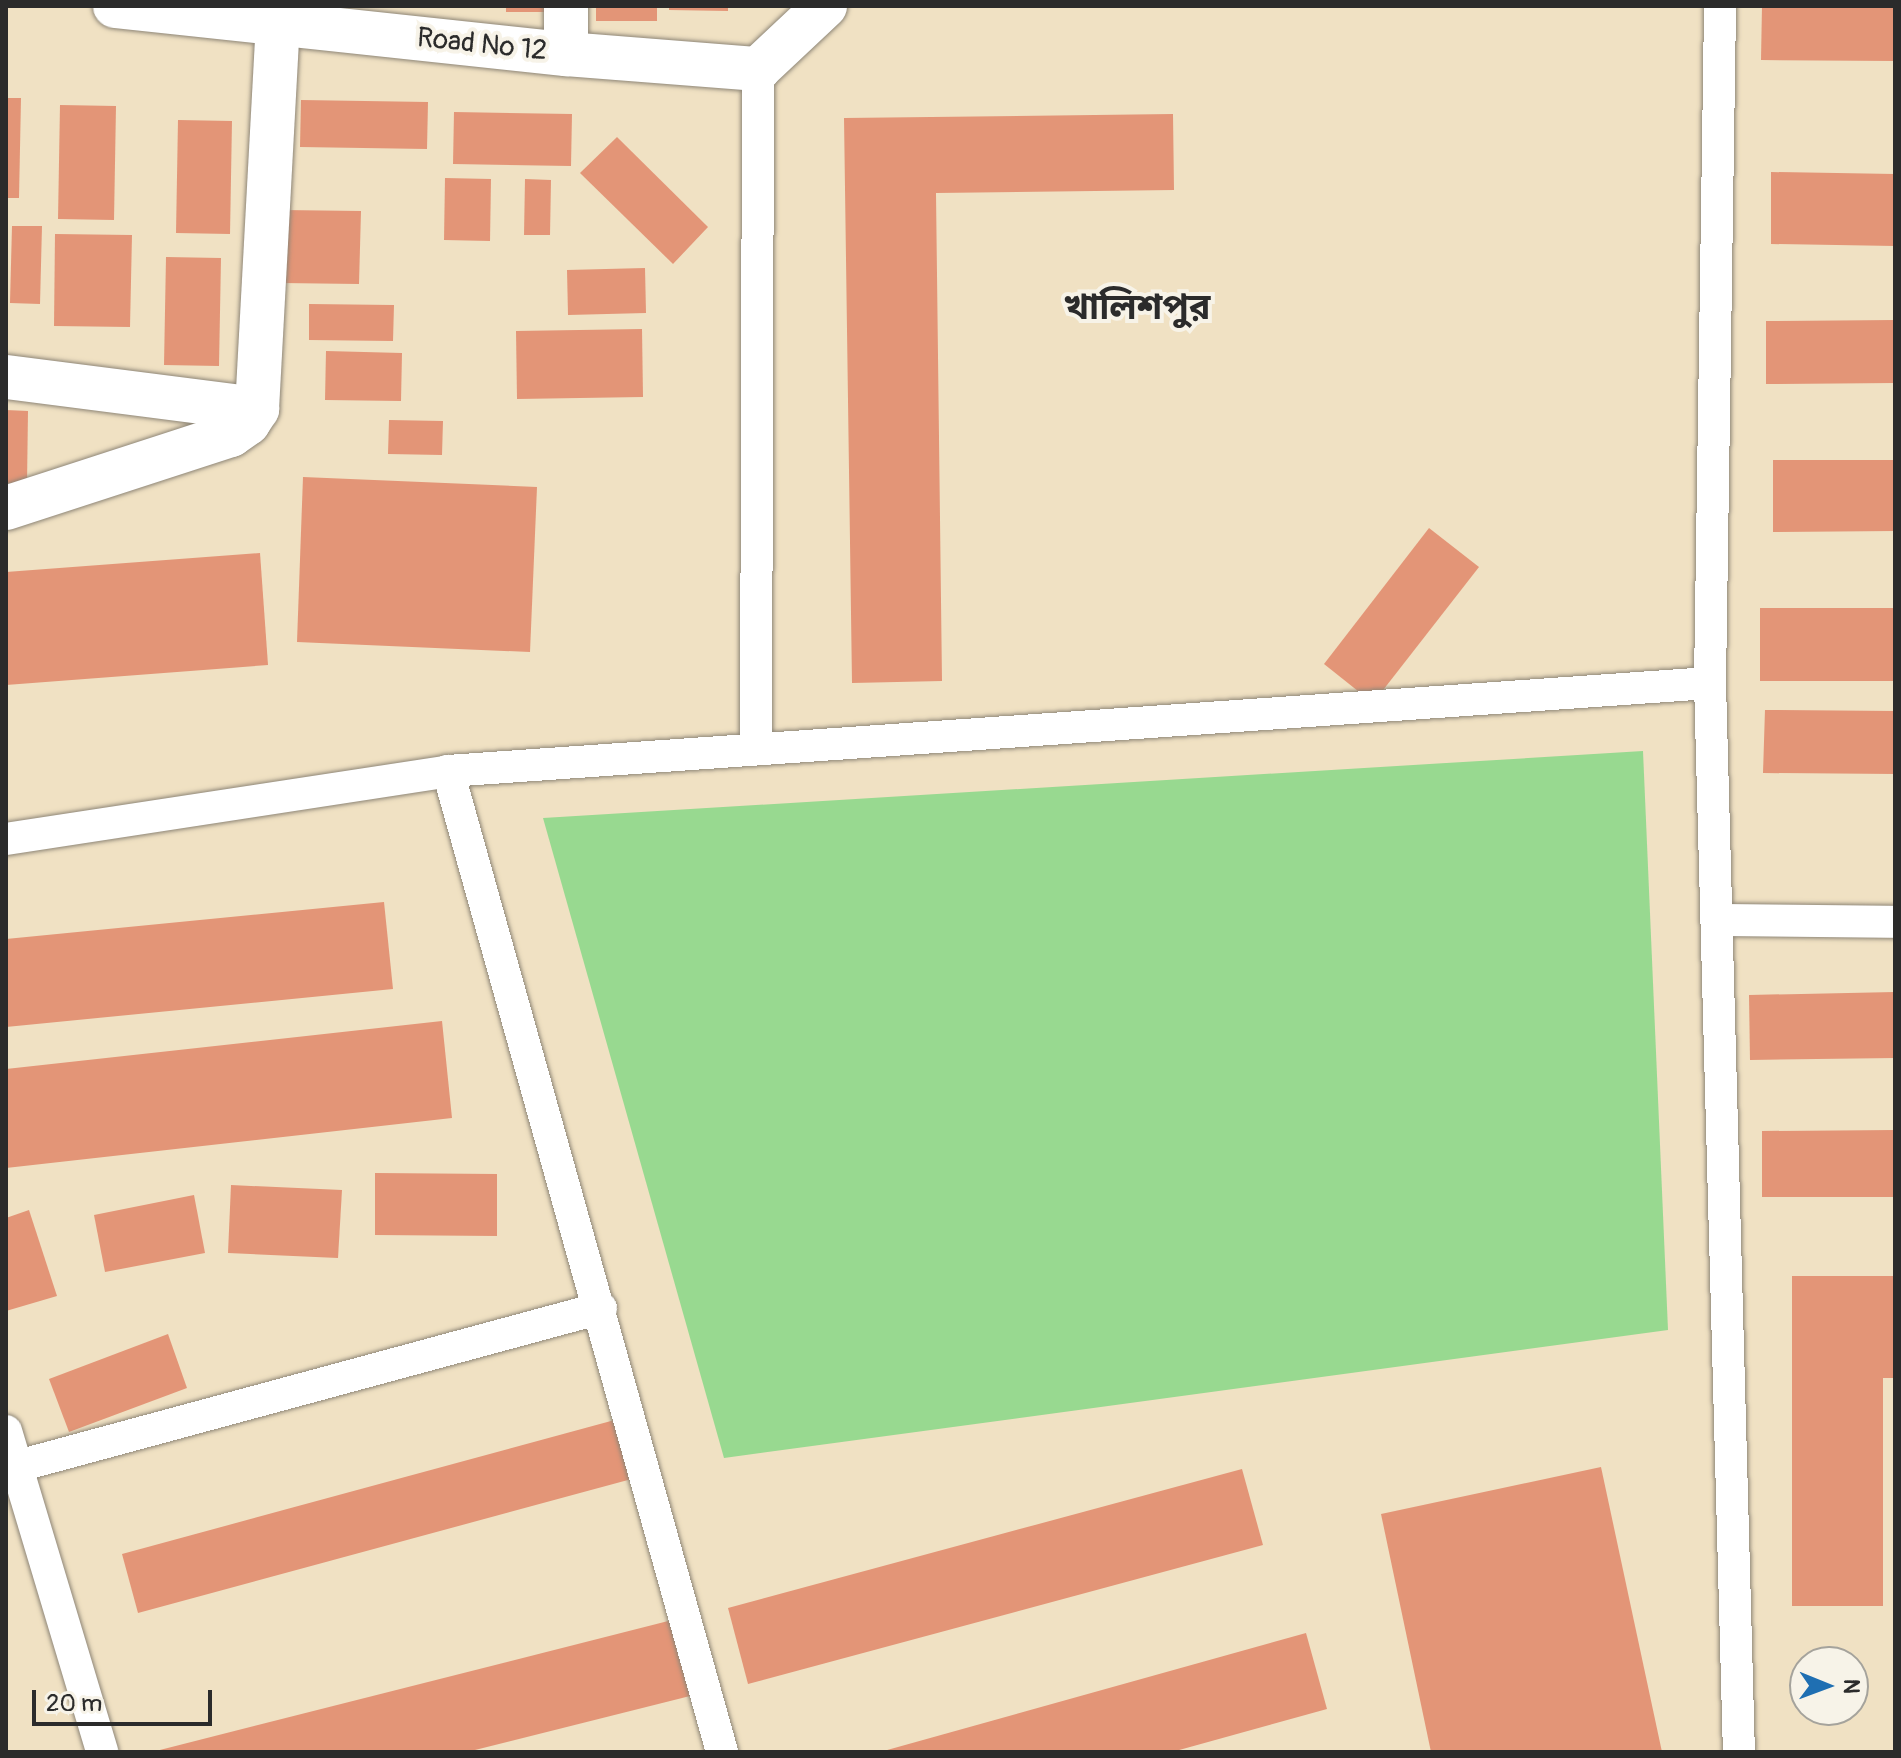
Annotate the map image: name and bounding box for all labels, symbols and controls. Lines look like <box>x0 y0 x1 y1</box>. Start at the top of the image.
street label: Road No 12 <box>415 21 549 69</box>
district label: খালিশপুর <box>1063 286 1211 330</box>
north arrow <box>1789 1646 1869 1726</box>
scale bar <box>36 1674 216 1724</box>
text: N <box>1837 1679 1865 1694</box>
text: 20 m <box>46 1689 102 1718</box>

